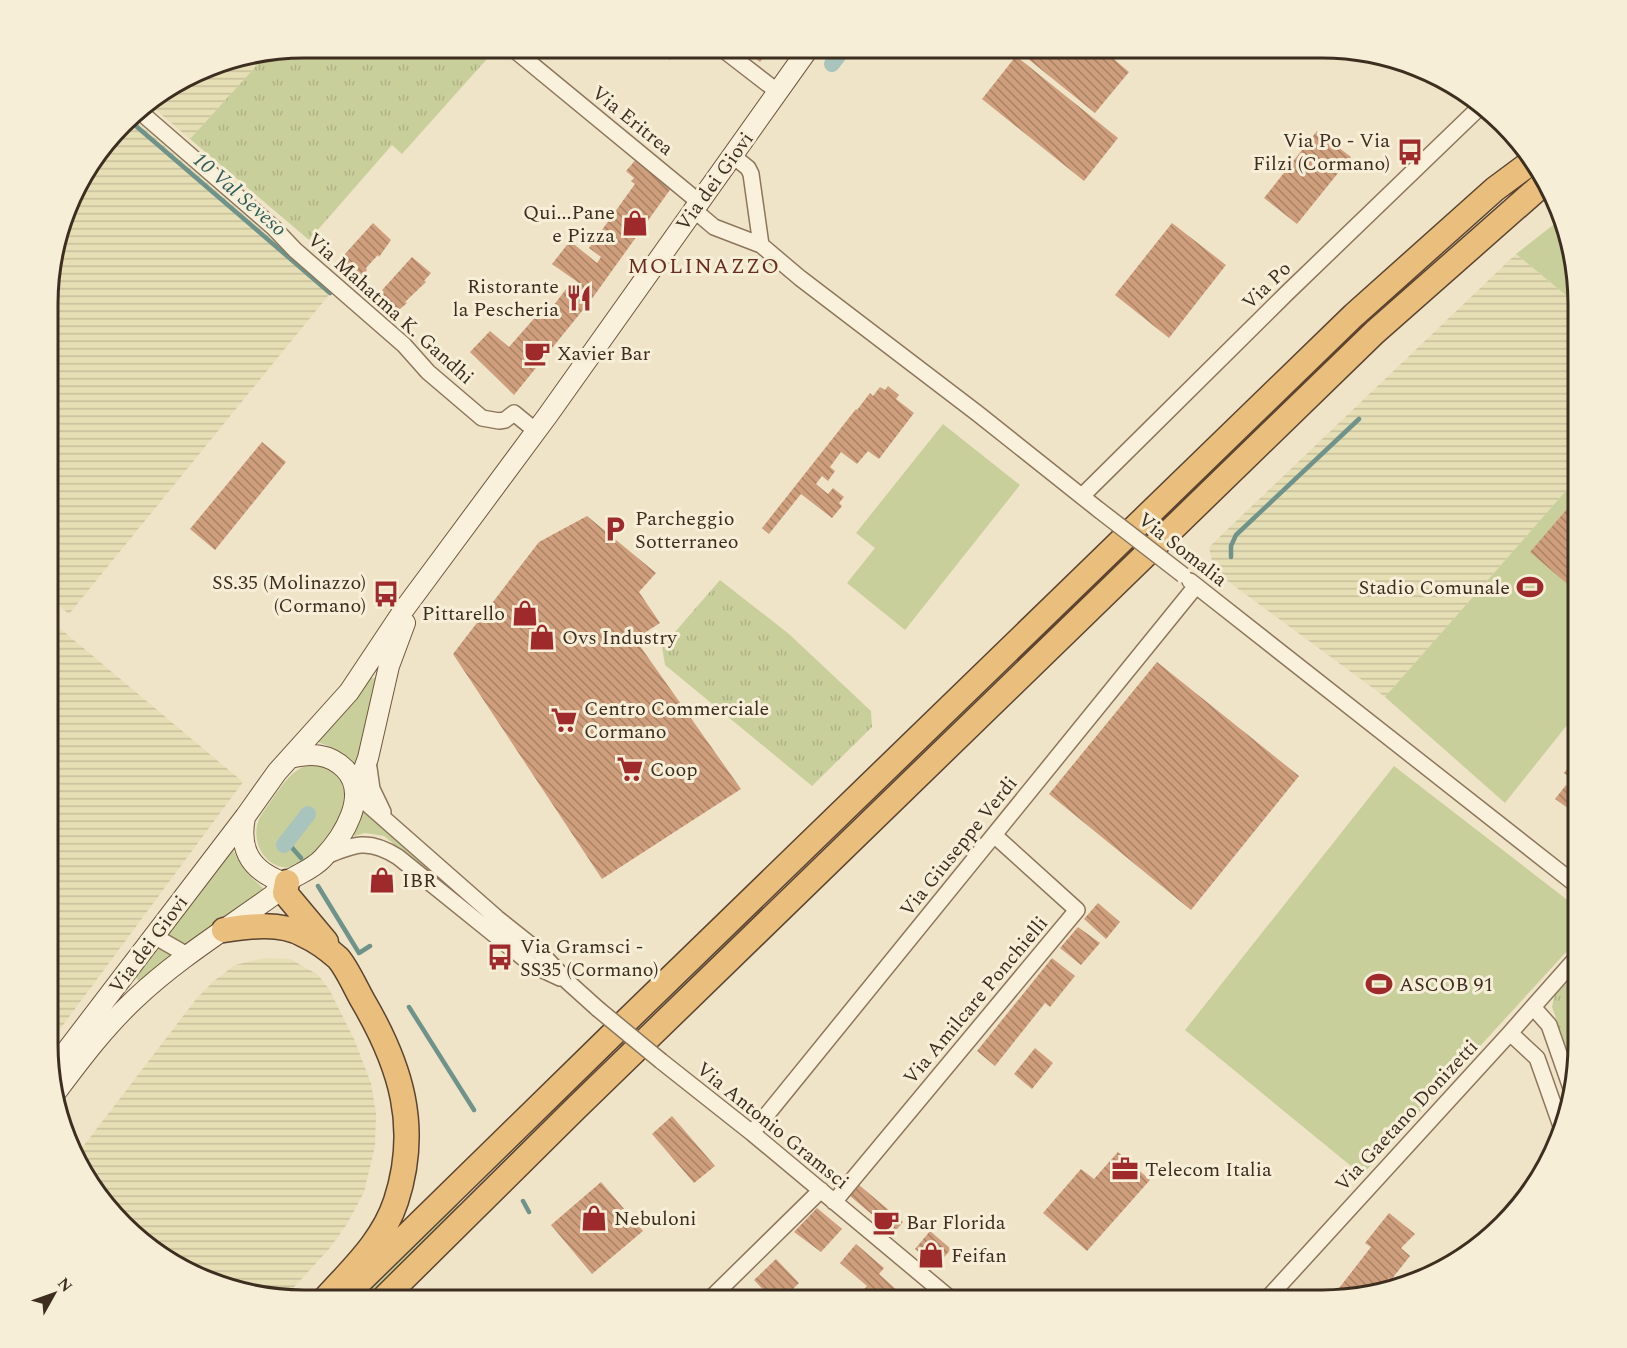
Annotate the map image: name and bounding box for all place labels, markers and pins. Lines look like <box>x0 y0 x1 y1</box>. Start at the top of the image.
place label: Via Po - Via Filzi (Cormano) <box>1253 126 1390 179</box>
bus stop icon: Via Po - Via Filzi (Cormano) <box>1395 137 1425 167</box>
place label: Qui...Pane e Pizza <box>523 198 615 251</box>
shop icon: Qui...Pane e Pizza <box>620 208 650 238</box>
place label: Ristorante la Pescheria <box>453 272 559 325</box>
restaurant icon: Ristorante la Pescheria <box>564 283 594 313</box>
cafe icon: Xavier Bar <box>522 338 552 368</box>
place label: Xavier Bar <box>557 339 651 369</box>
place label: Parcheggio Sotterraneo <box>635 504 739 557</box>
parking icon: Parcheggio Sotterraneo <box>600 514 630 544</box>
place label: SS.35 (Molinazzo) (Cormano) <box>212 568 366 621</box>
sports icon: Stadio Comunale <box>1515 572 1545 602</box>
place label: Stadio Comunale <box>1359 573 1510 603</box>
bus stop icon: SS.35 (Molinazzo) (Cormano) <box>371 579 401 609</box>
shop icon: Pittarello <box>510 598 540 628</box>
place label: Pittarello <box>422 599 505 629</box>
shop icon: Ovs Industry <box>527 622 557 652</box>
place label: Ovs Industry <box>562 623 678 653</box>
place label: Centro Commerciale Cormano <box>584 694 769 747</box>
supermarket icon: Centro Commerciale Cormano <box>549 705 579 735</box>
supermarket icon: Coop <box>615 754 645 784</box>
place label: Coop <box>650 755 698 785</box>
shop icon: IBR <box>367 865 397 895</box>
place label: IBR <box>402 866 437 896</box>
place label: Via Gramsci - SS35 (Cormano) <box>520 932 658 985</box>
bus stop icon: Via Gramsci - SS35 (Cormano) <box>485 942 515 972</box>
sports icon: ASCOB 91 <box>1364 969 1394 999</box>
place label: ASCOB 91 <box>1399 970 1493 1000</box>
office icon: Telecom Italia <box>1110 1154 1140 1184</box>
place label: Telecom Italia <box>1145 1155 1272 1185</box>
shop icon: Nebuloni <box>579 1203 609 1233</box>
place label: Nebuloni <box>614 1204 697 1234</box>
cafe icon: Bar Florida <box>871 1207 901 1237</box>
place label: Bar Florida <box>906 1208 1006 1238</box>
shop icon: Feifan <box>916 1240 946 1270</box>
place label: Feifan <box>951 1241 1007 1271</box>

